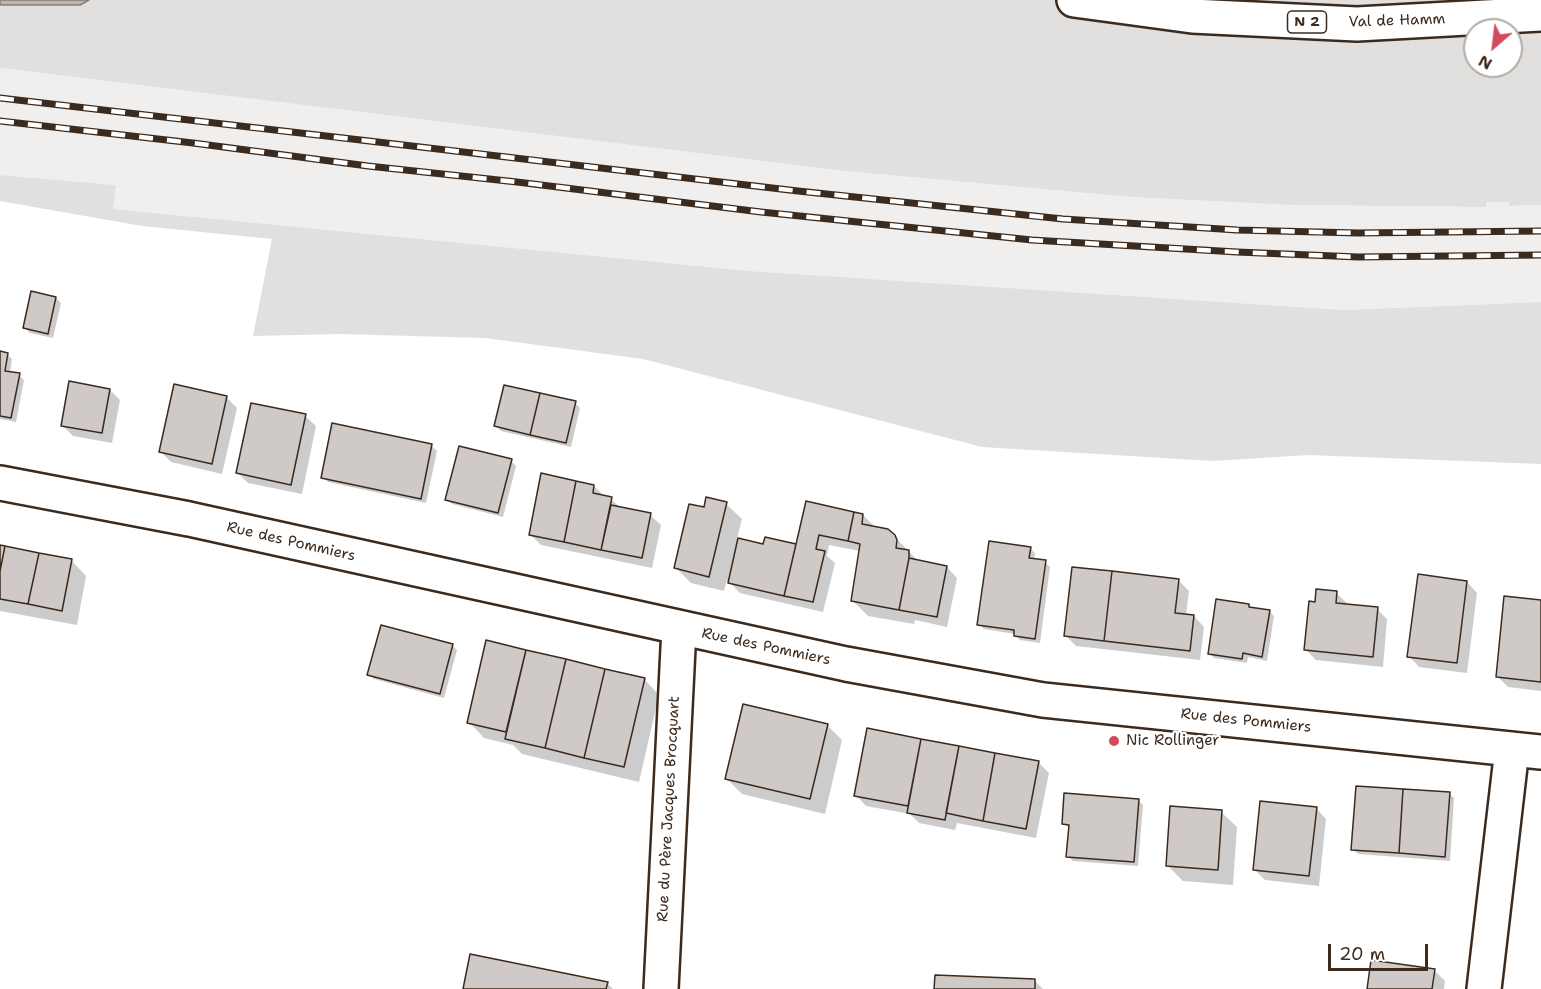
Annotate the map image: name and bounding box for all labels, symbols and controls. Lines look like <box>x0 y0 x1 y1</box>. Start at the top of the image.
street label: Val de Hamm <box>1348 10 1446 32</box>
road number: N 2 <box>1288 11 1326 33</box>
north arrow <box>1463 18 1523 78</box>
text: N <box>1475 50 1496 75</box>
street label: Rue des Pommiers <box>225 518 357 566</box>
street label: Rue des Pommiers <box>700 625 832 669</box>
street label: Rue du Père Jacques Brocquart <box>654 696 684 922</box>
street label: Rue des Pommiers <box>1180 705 1312 737</box>
place label: Nic Rollinger <box>1126 732 1219 750</box>
marker: Nic Rollinger <box>1107 734 1121 748</box>
scale bar <box>1331 932 1432 970</box>
text: 20 m <box>1339 942 1385 966</box>

